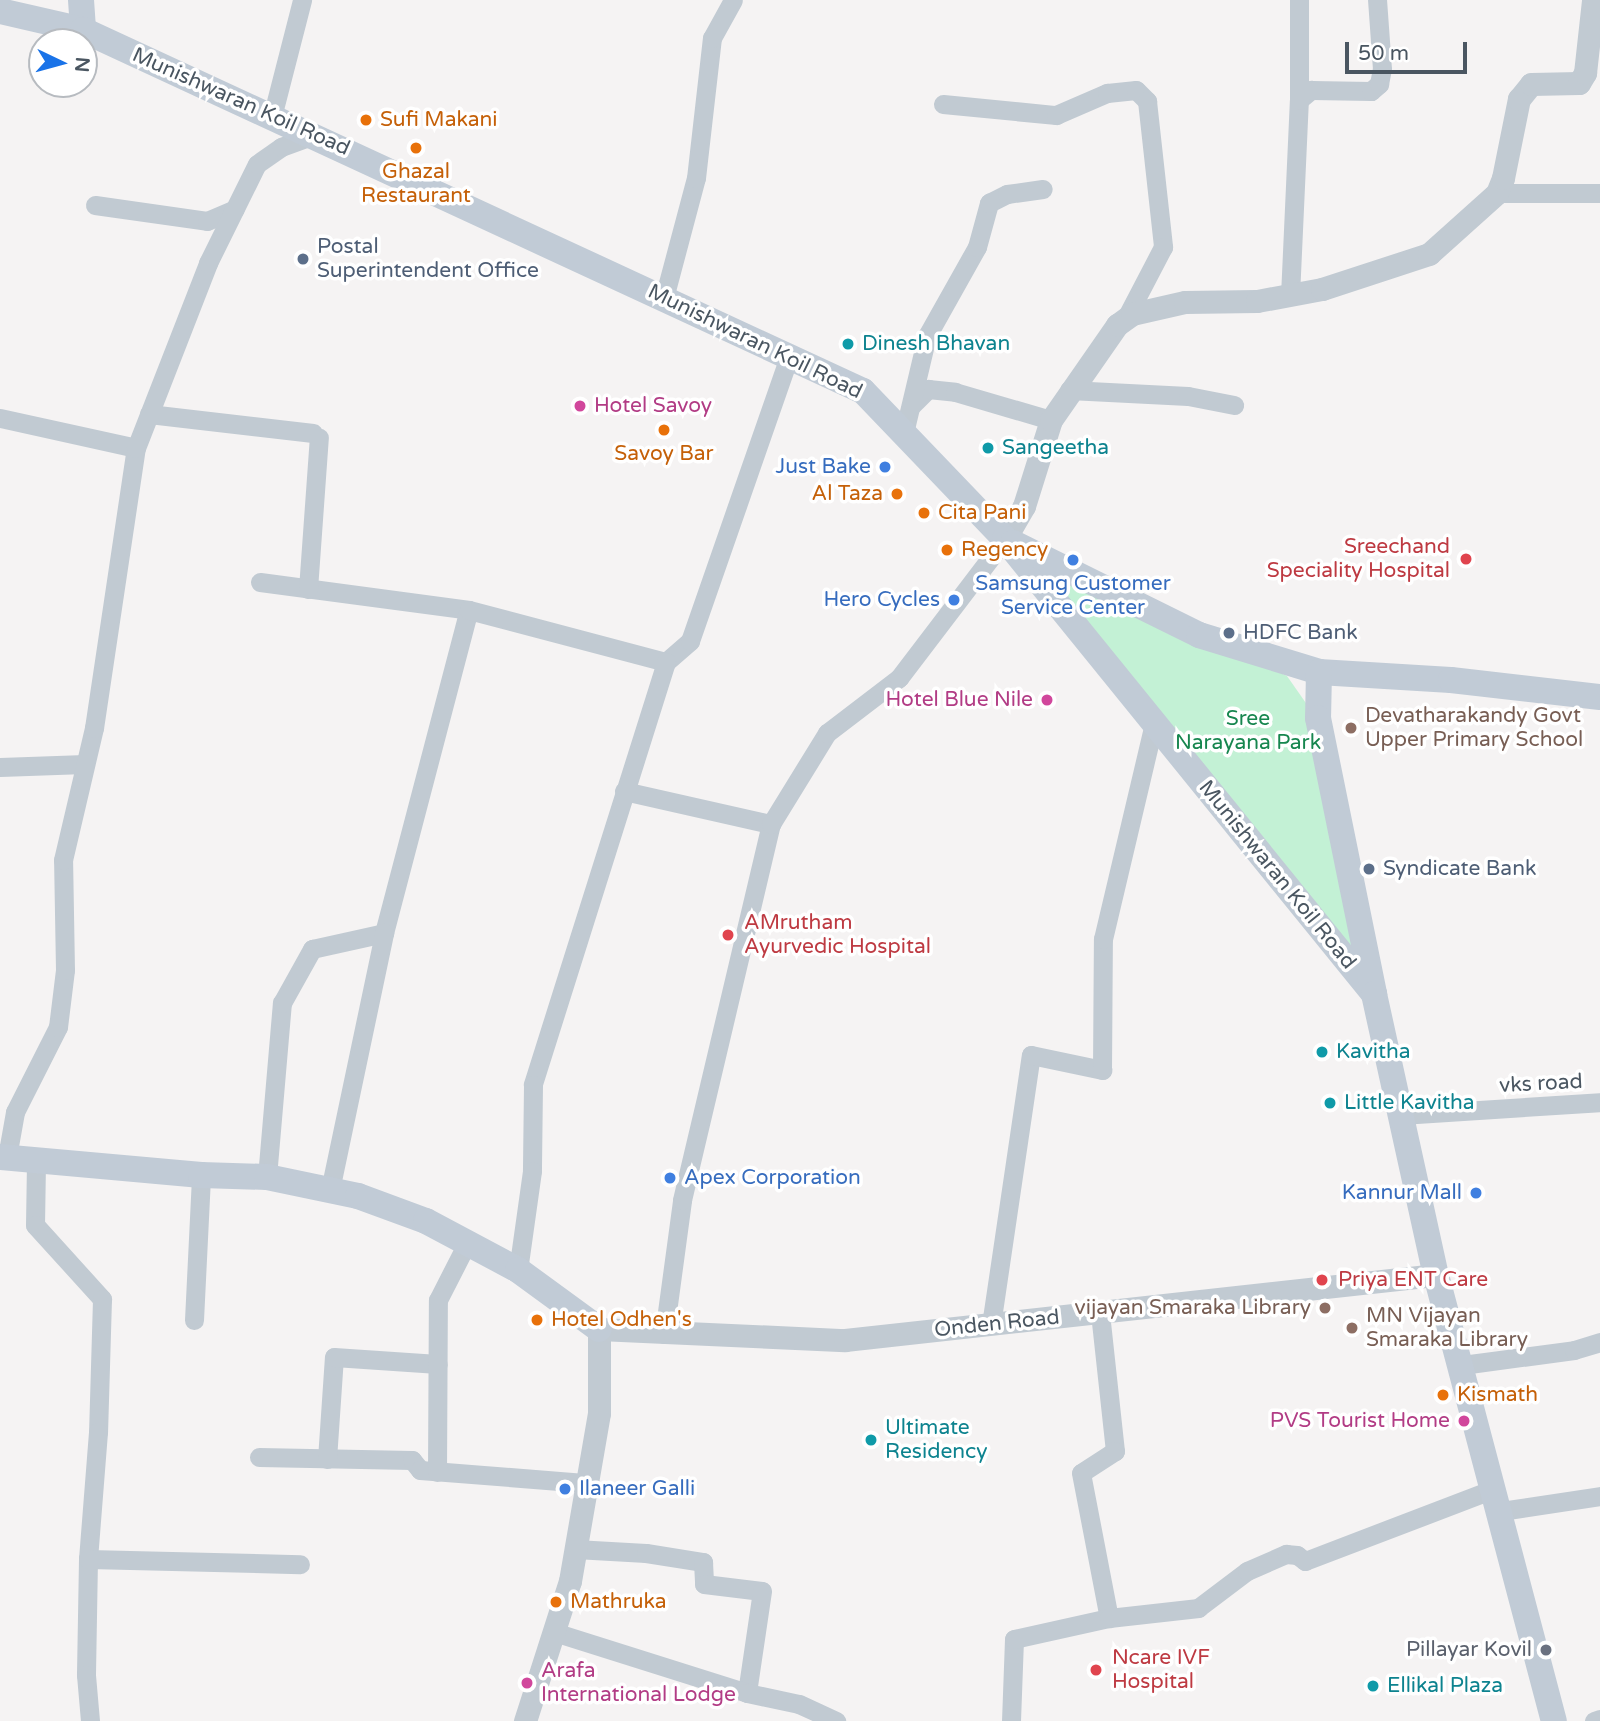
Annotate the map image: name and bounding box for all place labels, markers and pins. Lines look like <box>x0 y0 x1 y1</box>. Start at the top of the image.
place label: Sufi Makani <box>380 107 498 133</box>
marker: Sufi Makani <box>358 112 374 128</box>
marker: Ghazal Restaurant <box>408 140 424 156</box>
place label: Ghazal Restaurant <box>361 159 471 209</box>
place label: Postal Superintendent Office <box>317 234 539 284</box>
marker: Postal Superintendent Office <box>295 251 311 267</box>
place label: Dinesh Bhavan <box>862 331 1010 357</box>
marker: Dinesh Bhavan <box>840 336 856 352</box>
place label: Hotel Savoy <box>594 393 712 419</box>
marker: Hotel Savoy <box>572 398 588 414</box>
marker: Savoy Bar <box>656 422 672 438</box>
place label: Sangeetha <box>1002 435 1109 461</box>
marker: Sangeetha <box>980 440 996 456</box>
place label: Savoy Bar <box>614 441 714 467</box>
place label: Just Bake <box>775 454 871 480</box>
marker: Just Bake <box>877 459 893 475</box>
place label: Al Taza <box>812 481 883 507</box>
marker: Al Taza <box>889 486 905 502</box>
place label: Cita Pani <box>938 500 1026 526</box>
marker: Cita Pani <box>916 505 932 521</box>
place label: Sreechand Speciality Hospital <box>1267 534 1450 584</box>
place label: Regency <box>961 537 1048 563</box>
marker: Regency <box>939 542 955 558</box>
marker: Sreechand Speciality Hospital <box>1456 549 1476 569</box>
marker: Samsung Customer Service Center <box>1065 552 1081 568</box>
place label: Samsung Customer Service Center <box>975 571 1171 621</box>
place label: Hero Cycles <box>824 587 940 613</box>
marker: Hero Cycles <box>946 592 962 608</box>
place label: HDFC Bank <box>1243 620 1358 646</box>
marker: HDFC Bank <box>1221 625 1237 641</box>
place label: Hotel Blue Nile <box>886 687 1033 713</box>
marker: Hotel Blue Nile <box>1039 692 1055 708</box>
place label: Devatharakandy Govt Upper Primary School <box>1365 703 1583 753</box>
marker: Devatharakandy Govt Upper Primary School <box>1343 720 1359 736</box>
place label: Syndicate Bank <box>1383 856 1536 882</box>
marker: Syndicate Bank <box>1361 861 1377 877</box>
place label: AMrutham Ayurvedic Hospital <box>744 910 931 960</box>
marker: AMrutham Ayurvedic Hospital <box>718 925 738 945</box>
place label: Kavitha <box>1336 1039 1411 1065</box>
marker: Kavitha <box>1314 1044 1330 1060</box>
place label: Little Kavitha <box>1344 1090 1475 1116</box>
marker: Little Kavitha <box>1322 1095 1338 1111</box>
place label: Apex Corporation <box>684 1165 861 1191</box>
marker: Apex Corporation <box>662 1170 678 1186</box>
place label: Kannur Mall <box>1342 1180 1462 1206</box>
marker: Kannur Mall <box>1468 1185 1484 1201</box>
place label: Priya ENT Care <box>1338 1267 1488 1293</box>
marker: Priya ENT Care <box>1312 1270 1332 1290</box>
place label: vijayan Smaraka Library <box>1075 1295 1311 1321</box>
marker: vijayan Smaraka Library <box>1317 1300 1333 1316</box>
place label: MN Vijayan Smaraka Library <box>1366 1303 1528 1353</box>
place label: Hotel Odhen's <box>551 1307 692 1333</box>
marker: Hotel Odhen's <box>529 1312 545 1328</box>
marker: MN Vijayan Smaraka Library <box>1344 1320 1360 1336</box>
place label: Kismath <box>1457 1382 1538 1408</box>
marker: Kismath <box>1435 1387 1451 1403</box>
place label: PVS Tourist Home <box>1270 1408 1450 1434</box>
marker: PVS Tourist Home <box>1456 1413 1472 1429</box>
place label: Ultimate Residency <box>885 1415 988 1465</box>
marker: Ultimate Residency <box>863 1432 879 1448</box>
place label: Ilaneer Galli <box>579 1476 695 1502</box>
marker: Ilaneer Galli <box>557 1481 573 1497</box>
place label: Mathruka <box>570 1589 667 1615</box>
marker: Mathruka <box>548 1594 564 1610</box>
place label: Pillayar Kovil <box>1406 1637 1532 1663</box>
marker: Pillayar Kovil <box>1538 1642 1554 1658</box>
place label: Ncare IVF Hospital <box>1112 1645 1210 1695</box>
place label: Arafa International Lodge <box>541 1658 736 1708</box>
marker: Ncare IVF Hospital <box>1086 1660 1106 1680</box>
place label: Ellikal Plaza <box>1387 1673 1503 1699</box>
marker: Arafa International Lodge <box>519 1675 535 1691</box>
marker: Ellikal Plaza <box>1365 1678 1381 1694</box>

